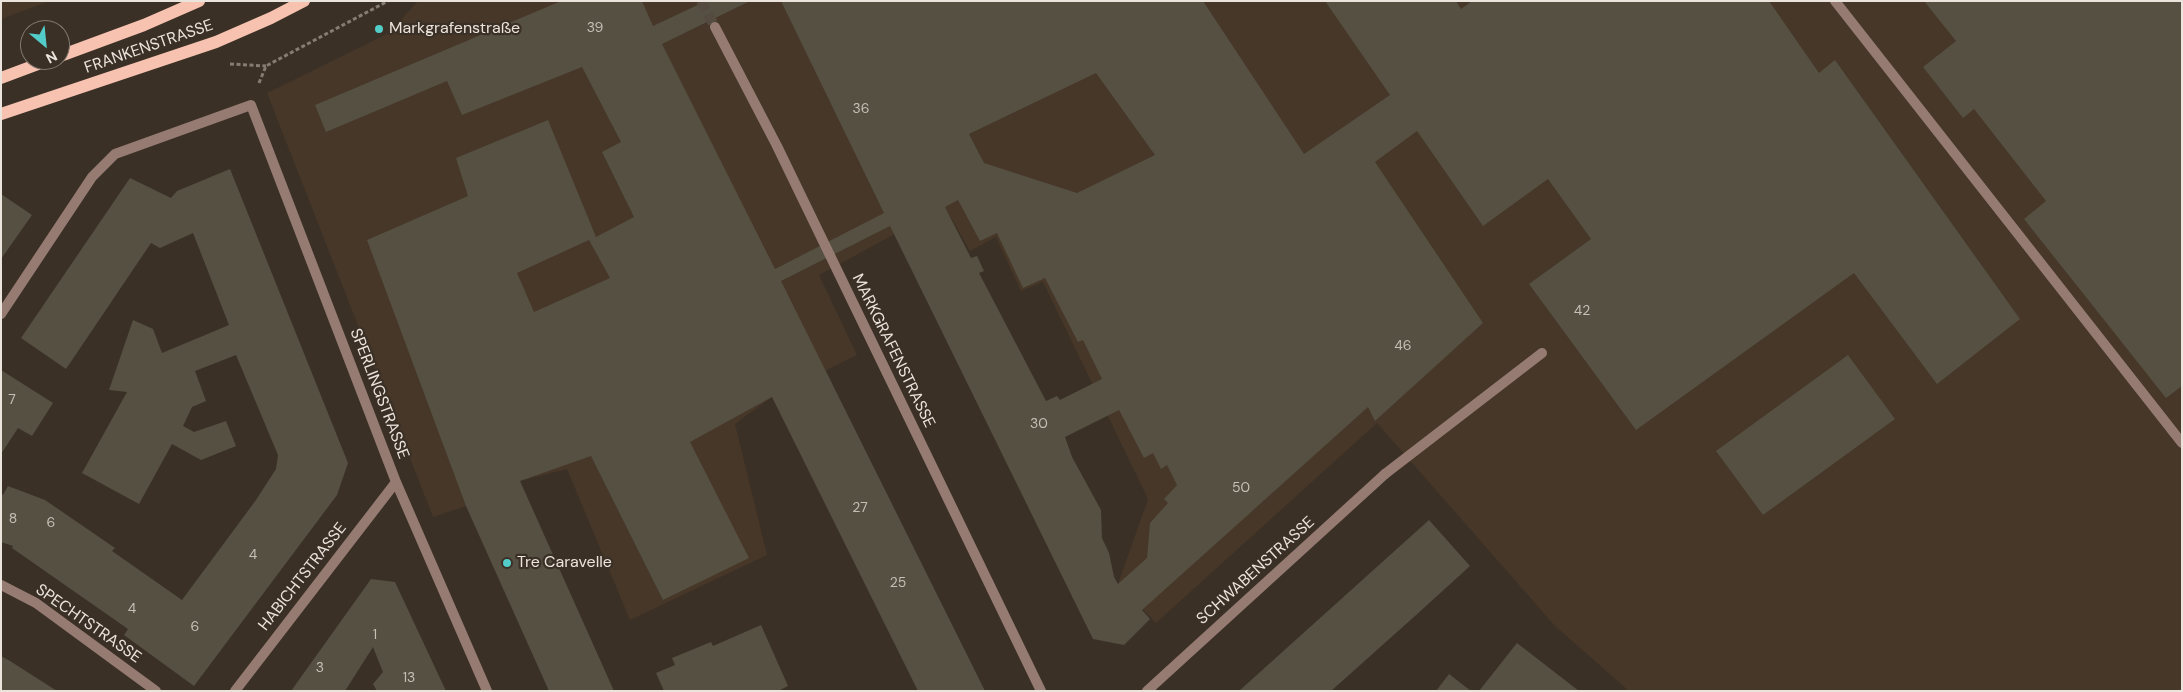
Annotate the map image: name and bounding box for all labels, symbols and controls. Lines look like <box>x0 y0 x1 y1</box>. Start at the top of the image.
street label: FRANKENSTRASSE <box>82 16 216 78</box>
place label: Markgrafenstraße <box>389 19 520 39</box>
north arrow <box>20 20 70 70</box>
house number: 39 <box>587 20 603 36</box>
marker: Markgrafenstraße <box>373 23 385 35</box>
text: N <box>43 47 60 68</box>
house number: 36 <box>852 101 870 117</box>
street label: MARKGRAFENSTRASSE <box>847 271 939 431</box>
house number: 42 <box>1574 303 1590 319</box>
street label: SPERLINGSTRASSE <box>345 326 413 462</box>
house number: 46 <box>1394 338 1412 354</box>
house number: 7 <box>8 392 16 408</box>
house number: 30 <box>1030 416 1048 432</box>
house number: 50 <box>1232 480 1250 496</box>
house number: 27 <box>852 500 868 516</box>
house number: 8 <box>9 511 17 527</box>
street label: SCHWABENSTRASSE <box>1193 513 1319 629</box>
house number: 6 <box>47 515 55 531</box>
street label: HABICHTSTRASSE <box>255 519 351 635</box>
house number: 4 <box>249 547 257 563</box>
place label: Tre Caravelle <box>517 553 612 573</box>
marker: Tre Caravelle <box>501 557 513 569</box>
house number: 25 <box>890 575 906 591</box>
street label: SPECHTSTRASSE <box>32 580 144 668</box>
house number: 4 <box>128 601 136 617</box>
house number: 6 <box>191 619 199 635</box>
house number: 1 <box>373 627 377 643</box>
house number: 3 <box>316 660 324 676</box>
house number: 13 <box>403 670 415 686</box>

